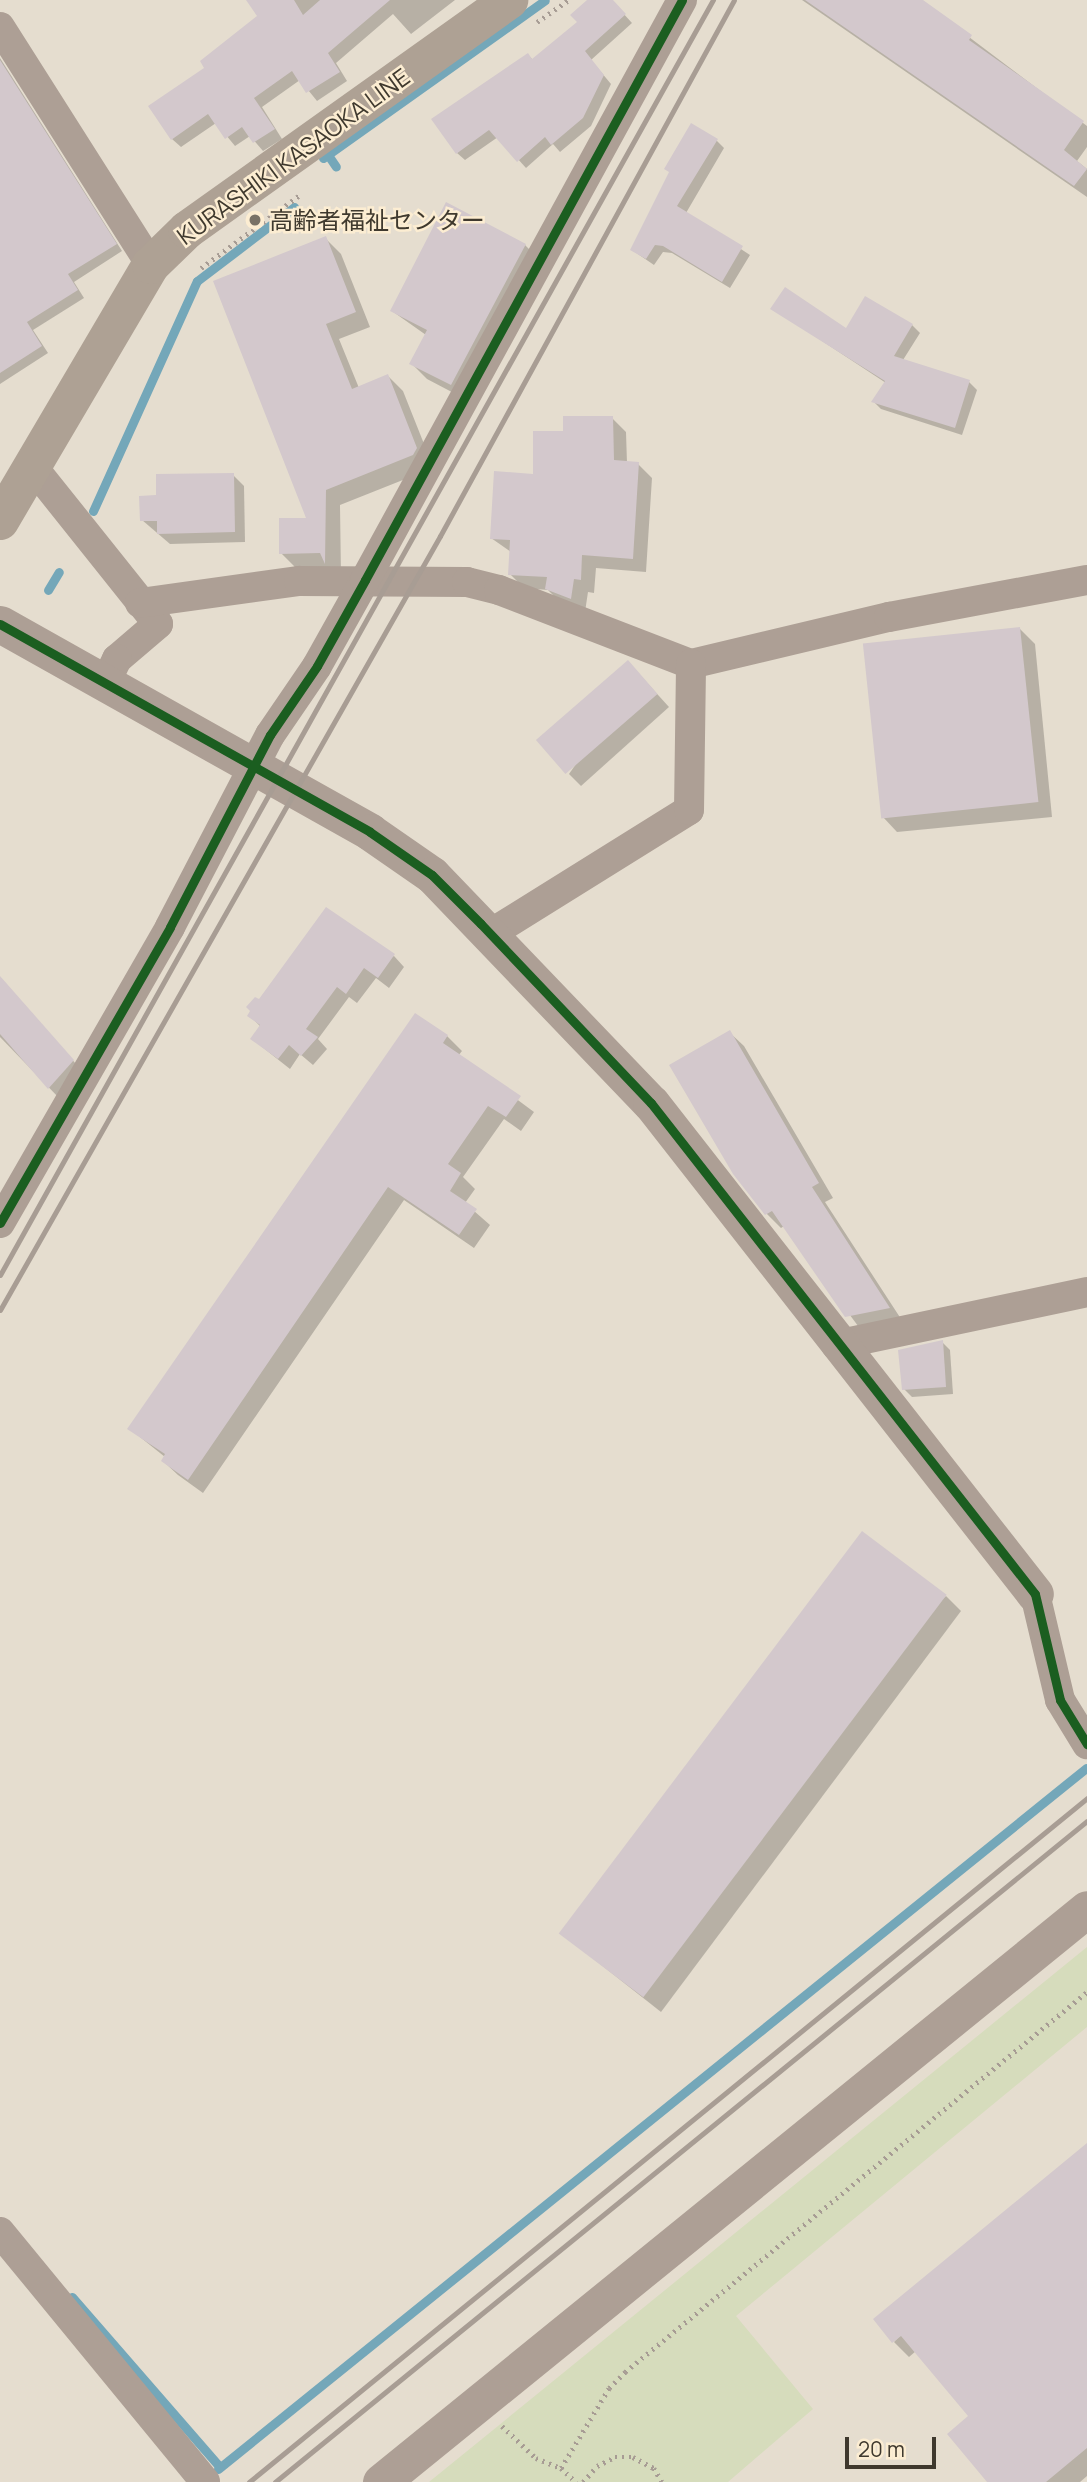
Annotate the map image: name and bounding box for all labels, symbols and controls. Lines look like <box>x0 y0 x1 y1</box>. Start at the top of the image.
street label: KURASHIKI KASAOKA LINE <box>171 62 415 250</box>
place label: 高齢者福祉センター <box>269 206 485 234</box>
marker: 高齢者福祉センター <box>247 212 263 228</box>
scale bar <box>849 2422 940 2466</box>
text: 20 m <box>858 2435 905 2463</box>

